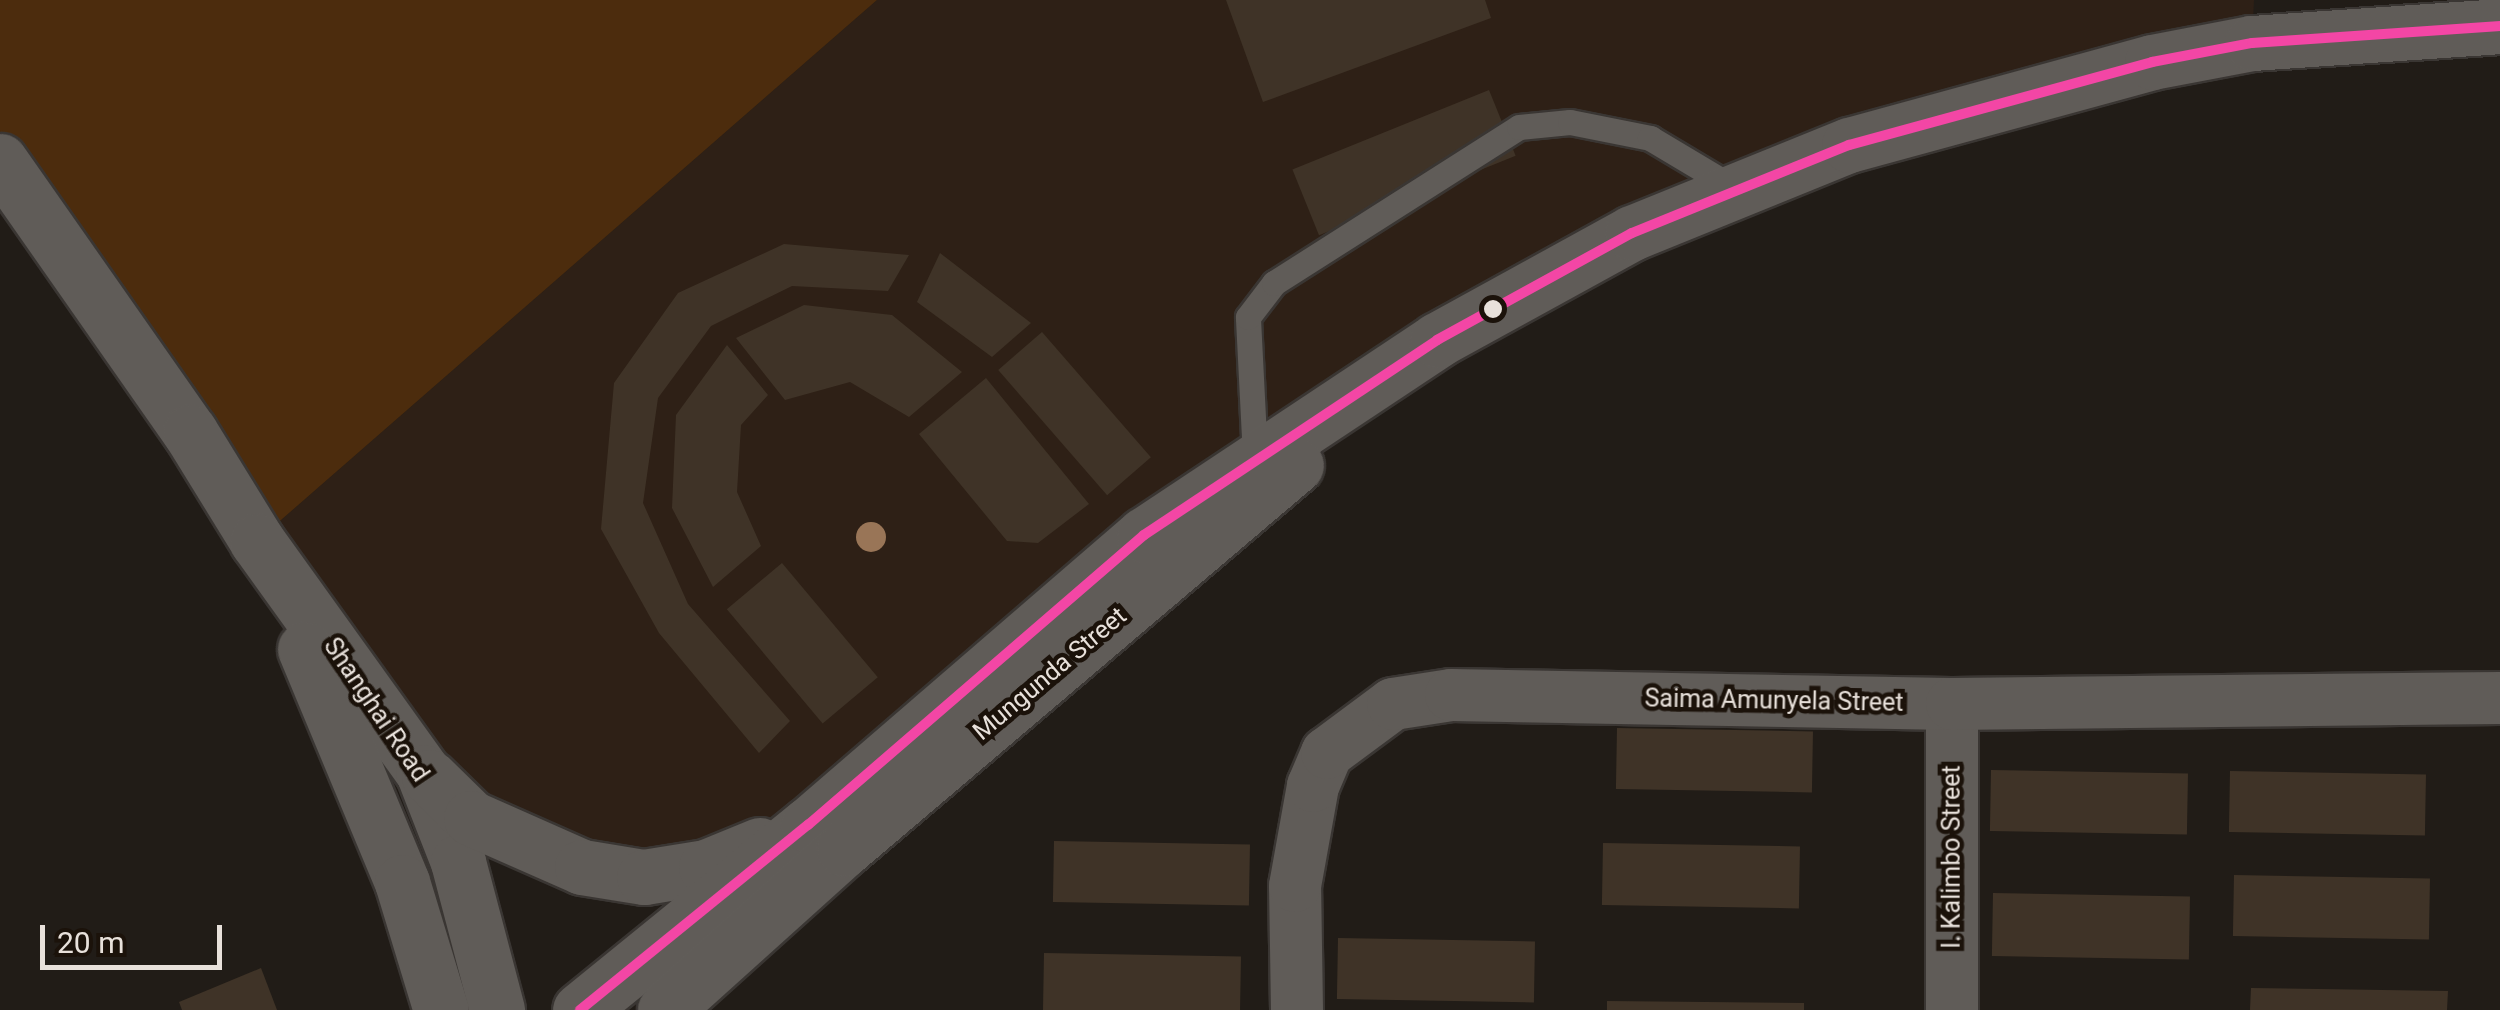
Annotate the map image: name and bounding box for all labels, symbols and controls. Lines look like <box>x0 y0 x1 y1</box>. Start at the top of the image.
unlabelled marker <box>1483 299 1503 319</box>
street label: Mungunda Street <box>967 601 1133 747</box>
street label: Shanghai Road <box>317 632 435 788</box>
street label: Saima Amunyela Street <box>1644 684 1904 718</box>
street label: I. Kalimbo Street <box>1937 765 1967 949</box>
scale bar <box>45 905 228 967</box>
text: 20 m <box>57 925 124 960</box>

